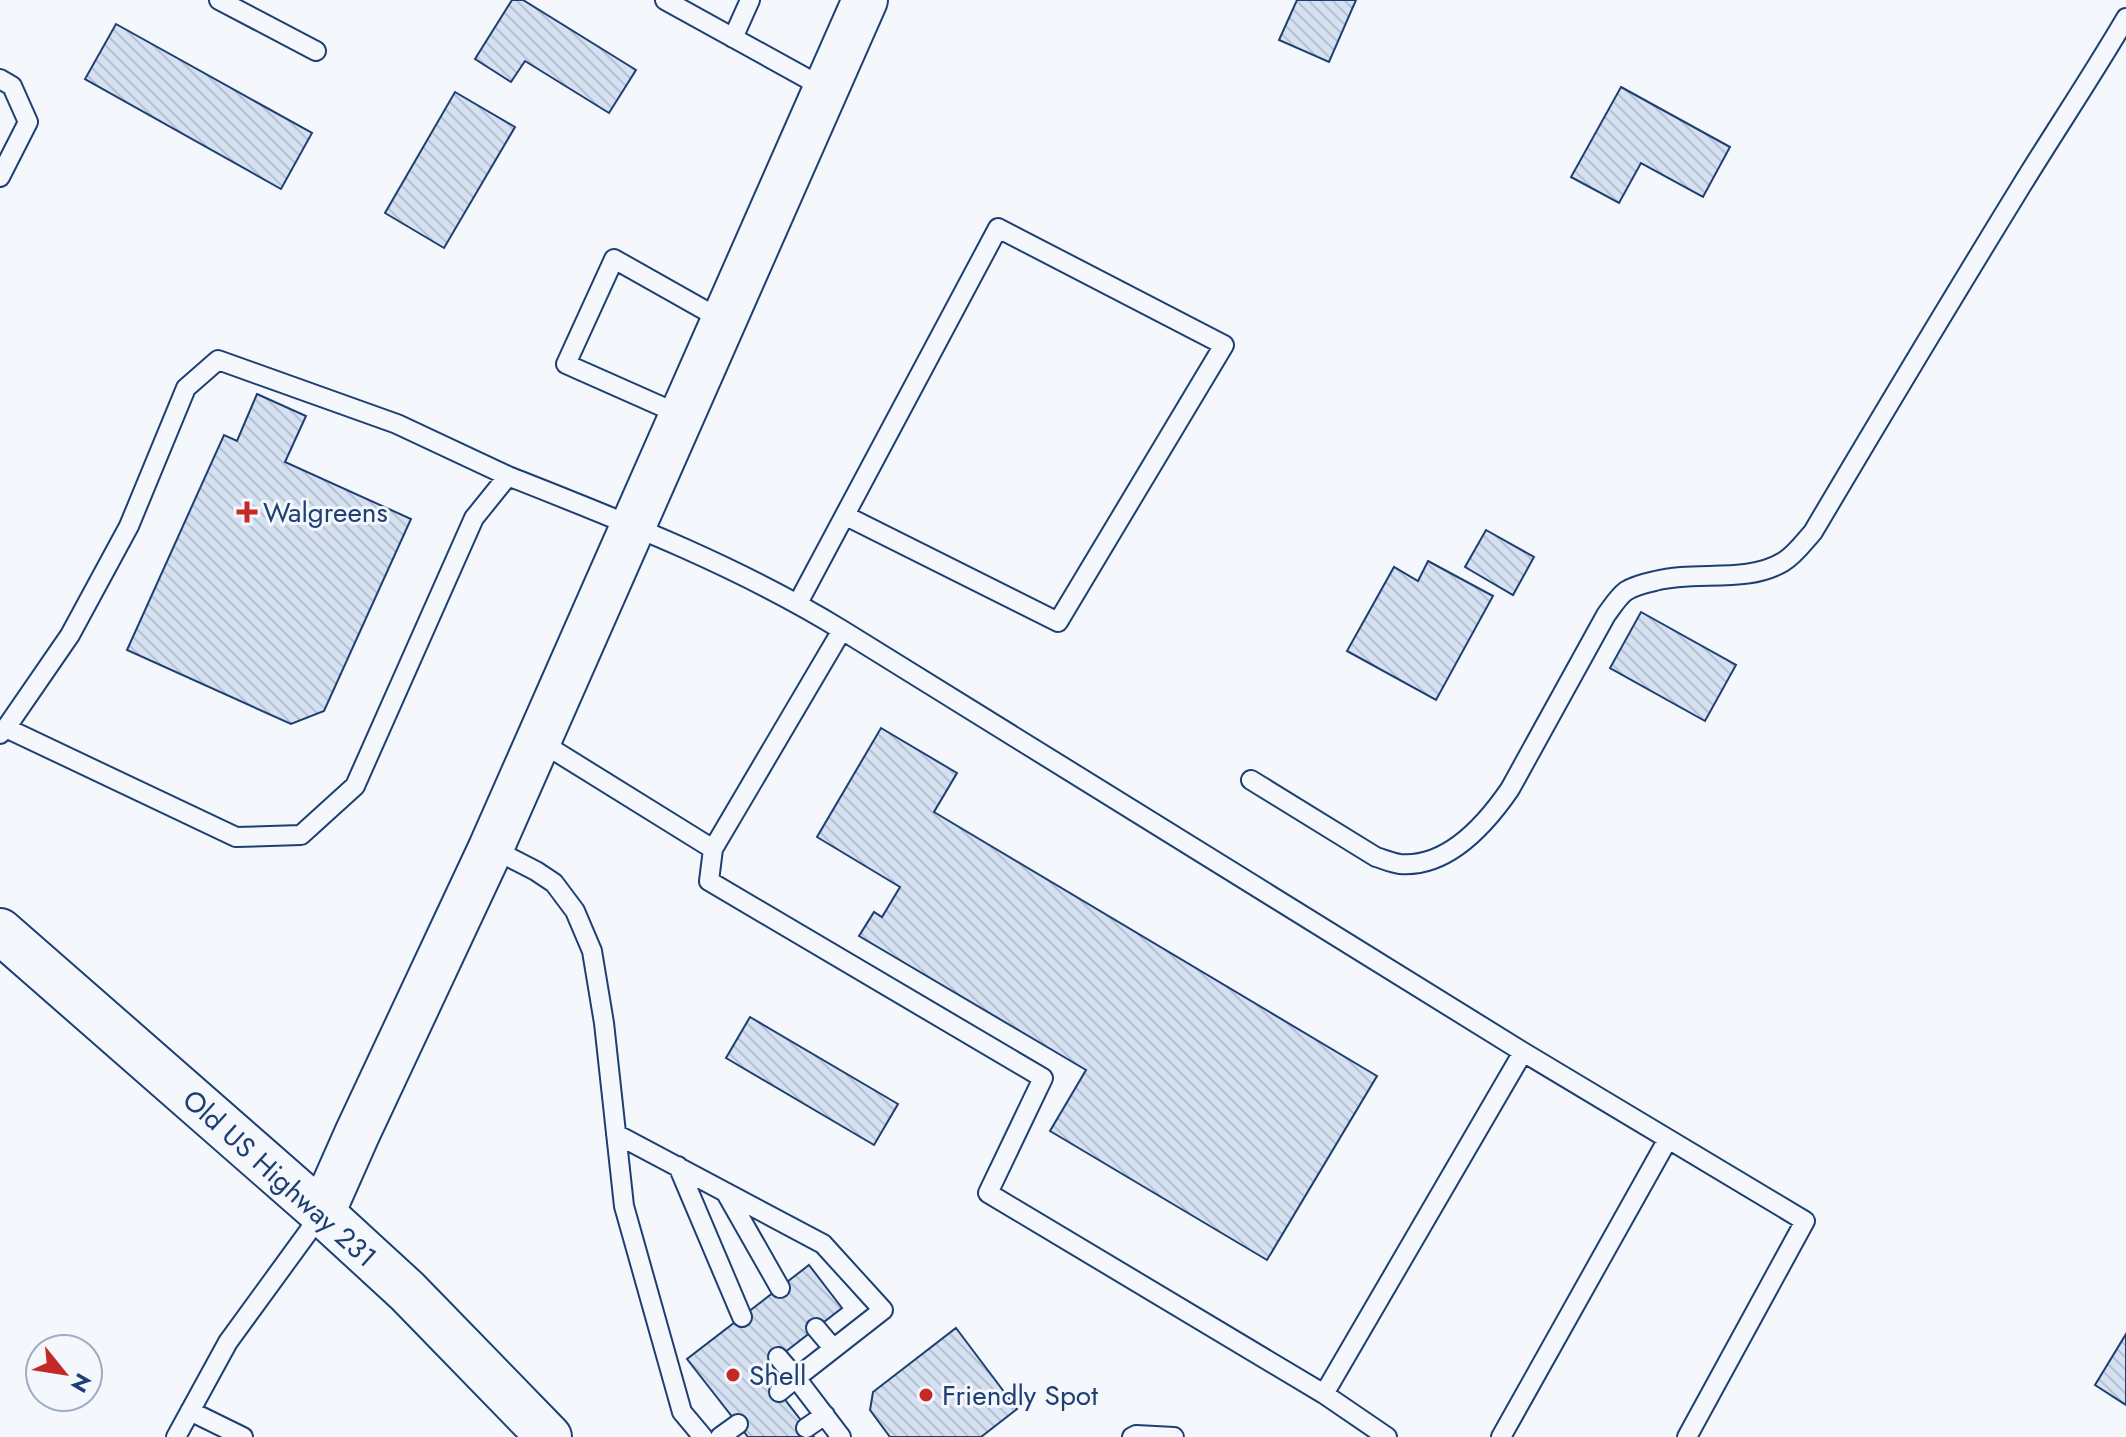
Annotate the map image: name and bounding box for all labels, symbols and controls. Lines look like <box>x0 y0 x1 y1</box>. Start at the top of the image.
place label: Walgreens <box>263 492 388 533</box>
marker: Walgreens <box>238 503 256 521</box>
street label: Old US Highway 231 <box>173 1080 386 1277</box>
north arrow <box>24 1333 104 1413</box>
place label: Shell <box>749 1355 806 1396</box>
marker: Shell <box>724 1366 742 1384</box>
text: N <box>63 1367 100 1399</box>
place label: Friendly Spot <box>942 1375 1098 1416</box>
marker: Friendly Spot <box>917 1386 935 1404</box>

